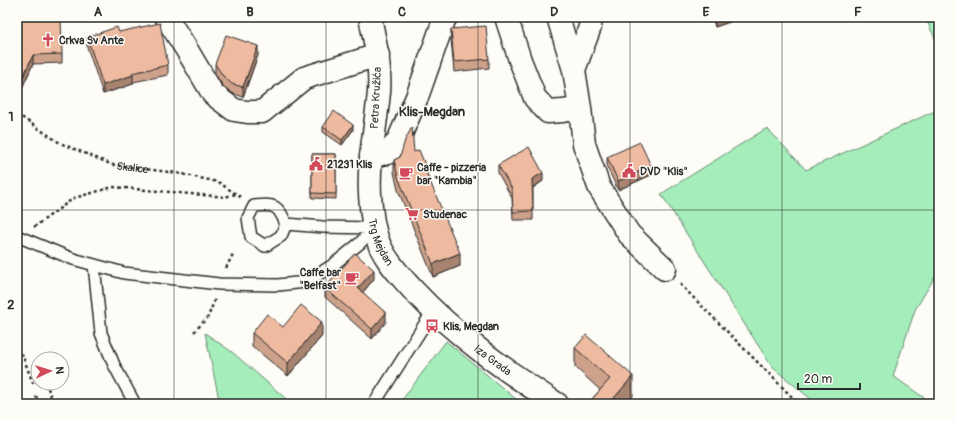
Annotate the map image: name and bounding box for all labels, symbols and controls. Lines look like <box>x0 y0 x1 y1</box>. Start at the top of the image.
text: A <box>94 4 103 20</box>
text: B <box>246 4 254 20</box>
text: C <box>398 4 406 20</box>
text: D <box>550 4 558 20</box>
text: E <box>703 4 710 20</box>
text: F <box>854 4 862 20</box>
church icon: Crkva Sv Ante <box>40 32 56 48</box>
place label: Crkva Sv Ante <box>59 34 124 47</box>
street label: Petra Kružića <box>368 67 384 129</box>
district label: Klis-Megdan <box>399 104 466 120</box>
text: 1 <box>8 109 14 125</box>
public building icon: 21231 Klis <box>308 156 324 172</box>
place label: 21231 Klis <box>327 158 372 171</box>
street label: Skalice <box>116 159 150 176</box>
place label: Caffe - pizzeria bar "Kambia" <box>417 161 486 187</box>
public building icon: DVD "Klis" <box>621 163 637 179</box>
cafe icon: Caffe - pizzeria bar "Kambia" <box>398 165 414 181</box>
place label: DVD "Klis" <box>640 165 688 178</box>
supermarket icon: Studenac <box>404 206 420 222</box>
place label: Studenac <box>423 208 467 221</box>
street label: Trg Mejdan <box>366 217 396 268</box>
place label: Caffe bar "Belfast" <box>299 266 342 292</box>
cafe icon: Caffe bar "Belfast" <box>344 270 360 286</box>
text: 2 <box>7 297 15 313</box>
bus stop icon: Klis, Megdan <box>424 318 440 334</box>
place label: Klis, Megdan <box>443 320 499 333</box>
street label: Iza Grada <box>472 342 514 378</box>
north arrow <box>30 351 70 391</box>
scale bar <box>798 365 860 391</box>
text: N <box>53 366 66 375</box>
text: 20 m <box>804 372 833 387</box>

